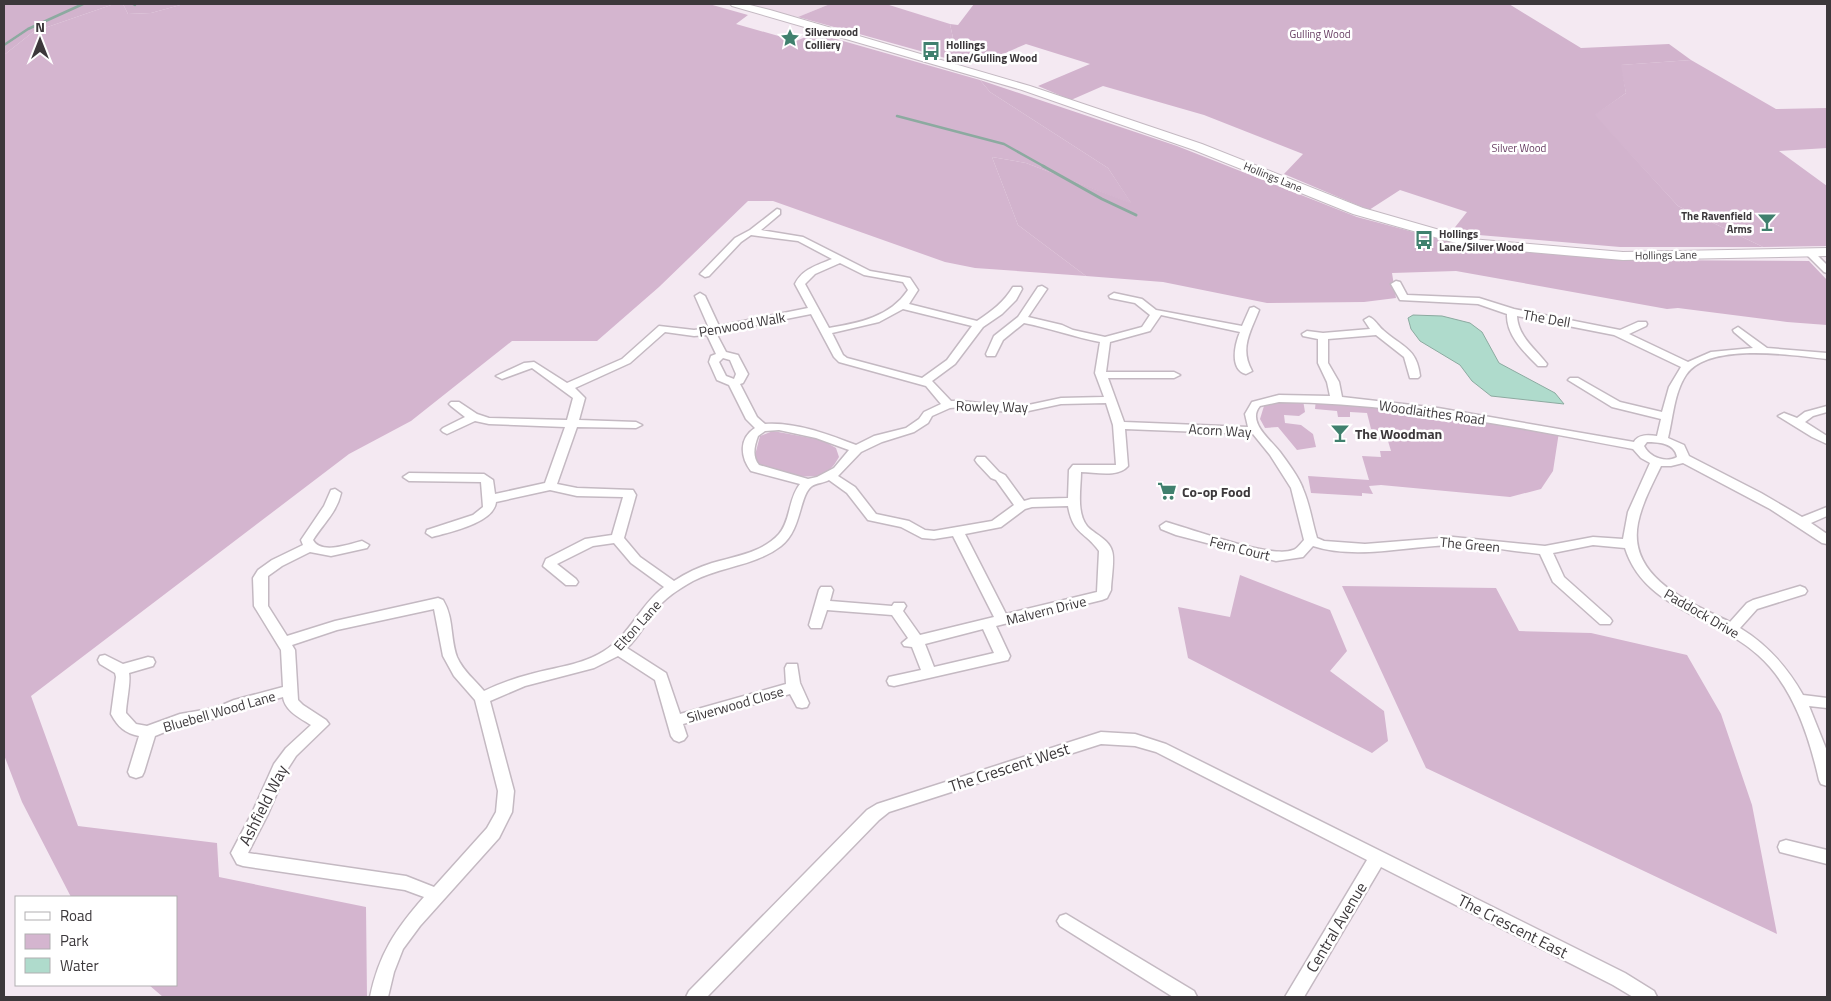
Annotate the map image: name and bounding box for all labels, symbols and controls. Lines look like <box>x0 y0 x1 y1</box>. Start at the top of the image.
north arrow <box>15 15 65 65</box>
text: N <box>35 16 45 37</box>
place label: Silverwood Colliery <box>805 24 858 53</box>
park label: Gulling Wood <box>1289 26 1351 42</box>
place icon: Silverwood Colliery <box>779 27 801 49</box>
place label: Hollings Lane/Gulling Wood <box>946 37 1037 66</box>
bus stop icon: Hollings Lane/Gulling Wood <box>920 40 942 62</box>
park label: Silver Wood <box>1492 140 1547 156</box>
street label: Hollings Lane <box>1241 158 1305 196</box>
place label: The Ravenfield Arms <box>1681 208 1752 237</box>
bar icon: The Ravenfield Arms <box>1756 211 1778 233</box>
place label: Hollings Lane/Silver Wood <box>1439 226 1524 255</box>
bus stop icon: Hollings Lane/Silver Wood <box>1413 229 1435 251</box>
street label: Hollings Lane <box>1635 246 1698 264</box>
street label: The Dell <box>1522 304 1572 332</box>
street label: Penwood Walk <box>697 306 787 342</box>
street label: Woodlaithes Road <box>1378 394 1486 430</box>
street label: Rowley Way <box>956 395 1029 417</box>
street label: Acorn Way <box>1188 418 1252 442</box>
bar icon: The Woodman <box>1329 422 1351 444</box>
place label: The Woodman <box>1355 423 1442 444</box>
supermarket icon: Co-op Food <box>1156 480 1178 502</box>
place label: Co-op Food <box>1182 481 1251 502</box>
street label: Fern Court <box>1208 530 1273 566</box>
street label: The Green <box>1439 531 1501 557</box>
street label: Paddock Drive <box>1660 583 1744 643</box>
street label: Malvern Drive <box>1004 590 1088 630</box>
street label: Elton Lane <box>608 595 666 655</box>
street label: Silverwood Close <box>684 680 786 728</box>
street label: Bluebell Wood Lane <box>160 685 278 737</box>
street label: The Crescent West <box>945 736 1073 798</box>
street label: Ashfield Way <box>232 760 294 850</box>
street label: Central Avenue <box>1300 877 1372 977</box>
street label: The Crescent East <box>1454 888 1573 964</box>
legend <box>15 896 178 986</box>
text: Road <box>60 904 92 927</box>
text: Park <box>60 929 89 952</box>
text: Water <box>60 954 99 977</box>

